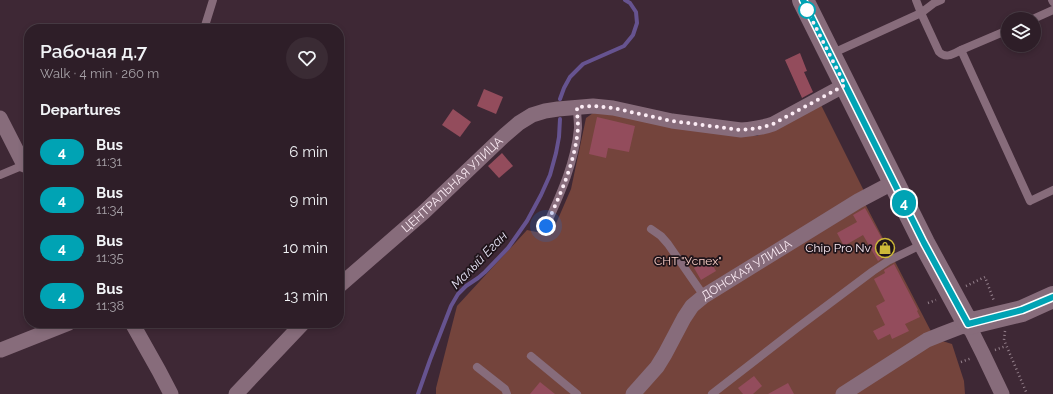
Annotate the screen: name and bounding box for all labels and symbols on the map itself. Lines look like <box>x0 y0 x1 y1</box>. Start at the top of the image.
unlabelled marker <box>798 1 816 19</box>
street label: ЦЕНТРАЛЬНАЯ УЛИЦА <box>399 134 506 235</box>
line badge: 4 <box>891 190 917 216</box>
your location <box>536 216 556 236</box>
water label: Малый Еган <box>448 228 510 292</box>
street label: ДОНСКАЯ УЛИЦА <box>699 237 794 303</box>
shop icon: Chip Pro Nv <box>874 237 896 259</box>
place label: Chip Pro Nv <box>805 241 872 255</box>
park label: СНТ "Успех" <box>654 254 722 268</box>

